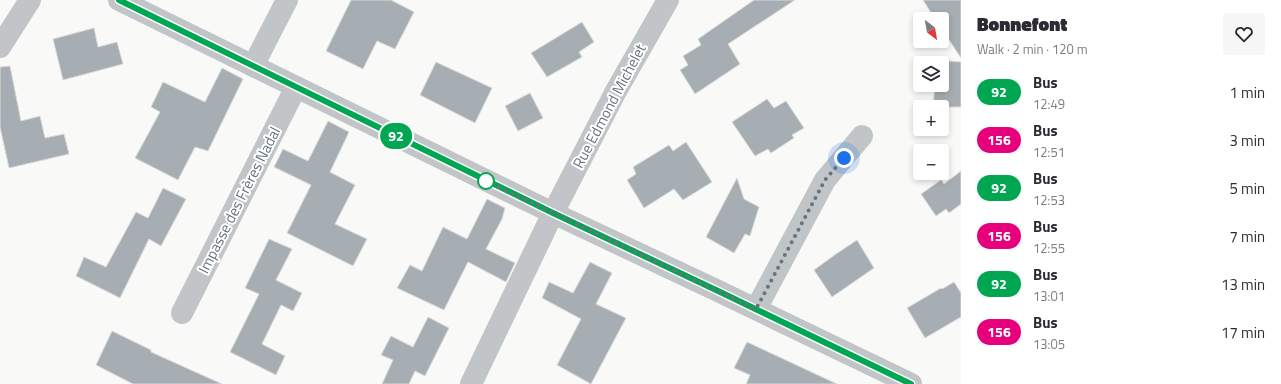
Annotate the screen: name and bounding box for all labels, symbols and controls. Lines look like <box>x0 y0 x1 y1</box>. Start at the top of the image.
text: Bonnefont <box>977 9 1067 38</box>
north arrow <box>913 12 949 48</box>
map controls <box>913 12 949 180</box>
button: heart <box>1223 13 1265 55</box>
street label: Rue Edmond Michelet <box>566 39 652 172</box>
text: Walk · 2 min · 120 m <box>977 39 1088 59</box>
button: layers <box>913 56 949 92</box>
text: Bus <box>1033 71 1058 94</box>
text: 92 <box>991 81 1007 102</box>
text: 1 min <box>1229 81 1265 104</box>
text: 12:49 <box>1033 94 1065 114</box>
button: + <box>913 100 949 136</box>
text: Bus <box>1033 119 1058 142</box>
street label: Impasse des Frères Nadal <box>192 123 286 277</box>
line badge: 92 <box>378 123 414 149</box>
text: 92 <box>388 125 404 146</box>
text: 156 <box>987 129 1011 150</box>
text: 3 min <box>1229 129 1265 152</box>
text: 12:51 <box>1033 142 1065 162</box>
button: − <box>913 144 949 180</box>
your location <box>834 148 854 168</box>
text: Bus <box>1033 167 1058 190</box>
unlabelled marker <box>477 172 495 190</box>
text: 92 <box>991 177 1007 198</box>
text: 5 min <box>1229 177 1265 200</box>
text: 12:53 <box>1033 190 1065 210</box>
text: Bus <box>1033 215 1058 238</box>
text: 156 <box>987 225 1011 246</box>
text: 7 min <box>1229 225 1265 248</box>
text: 12:55 <box>1033 238 1065 258</box>
text: Bus <box>1033 263 1058 286</box>
text: 92 <box>991 273 1007 294</box>
text: 13 min <box>1221 273 1265 296</box>
text: 13:01 <box>1033 286 1065 306</box>
text: Bus <box>1033 311 1058 334</box>
text: 156 <box>987 321 1011 342</box>
text: 17 min <box>1221 321 1265 344</box>
text: 13:05 <box>1033 334 1065 354</box>

